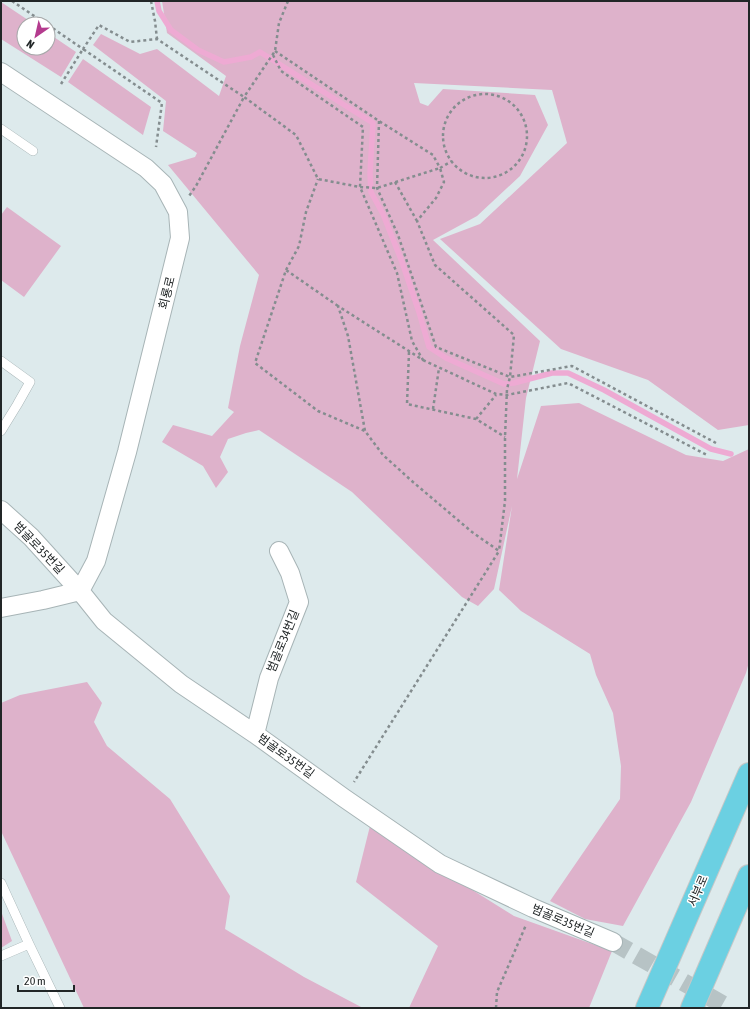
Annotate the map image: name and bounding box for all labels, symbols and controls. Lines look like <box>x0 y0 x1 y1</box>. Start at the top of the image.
north arrow <box>16 16 56 56</box>
text: N <box>24 37 36 51</box>
street label: 회룡로 <box>156 275 178 311</box>
street label: 범골로35번길 <box>11 519 67 577</box>
street label: 범골로34번길 <box>264 608 302 674</box>
street label: 범골로35번길 <box>255 731 317 781</box>
street label: 서부로 <box>685 873 711 909</box>
street label: 범골로35번길 <box>530 902 596 940</box>
scale bar <box>18 967 74 993</box>
text: 20 m <box>24 974 46 988</box>

